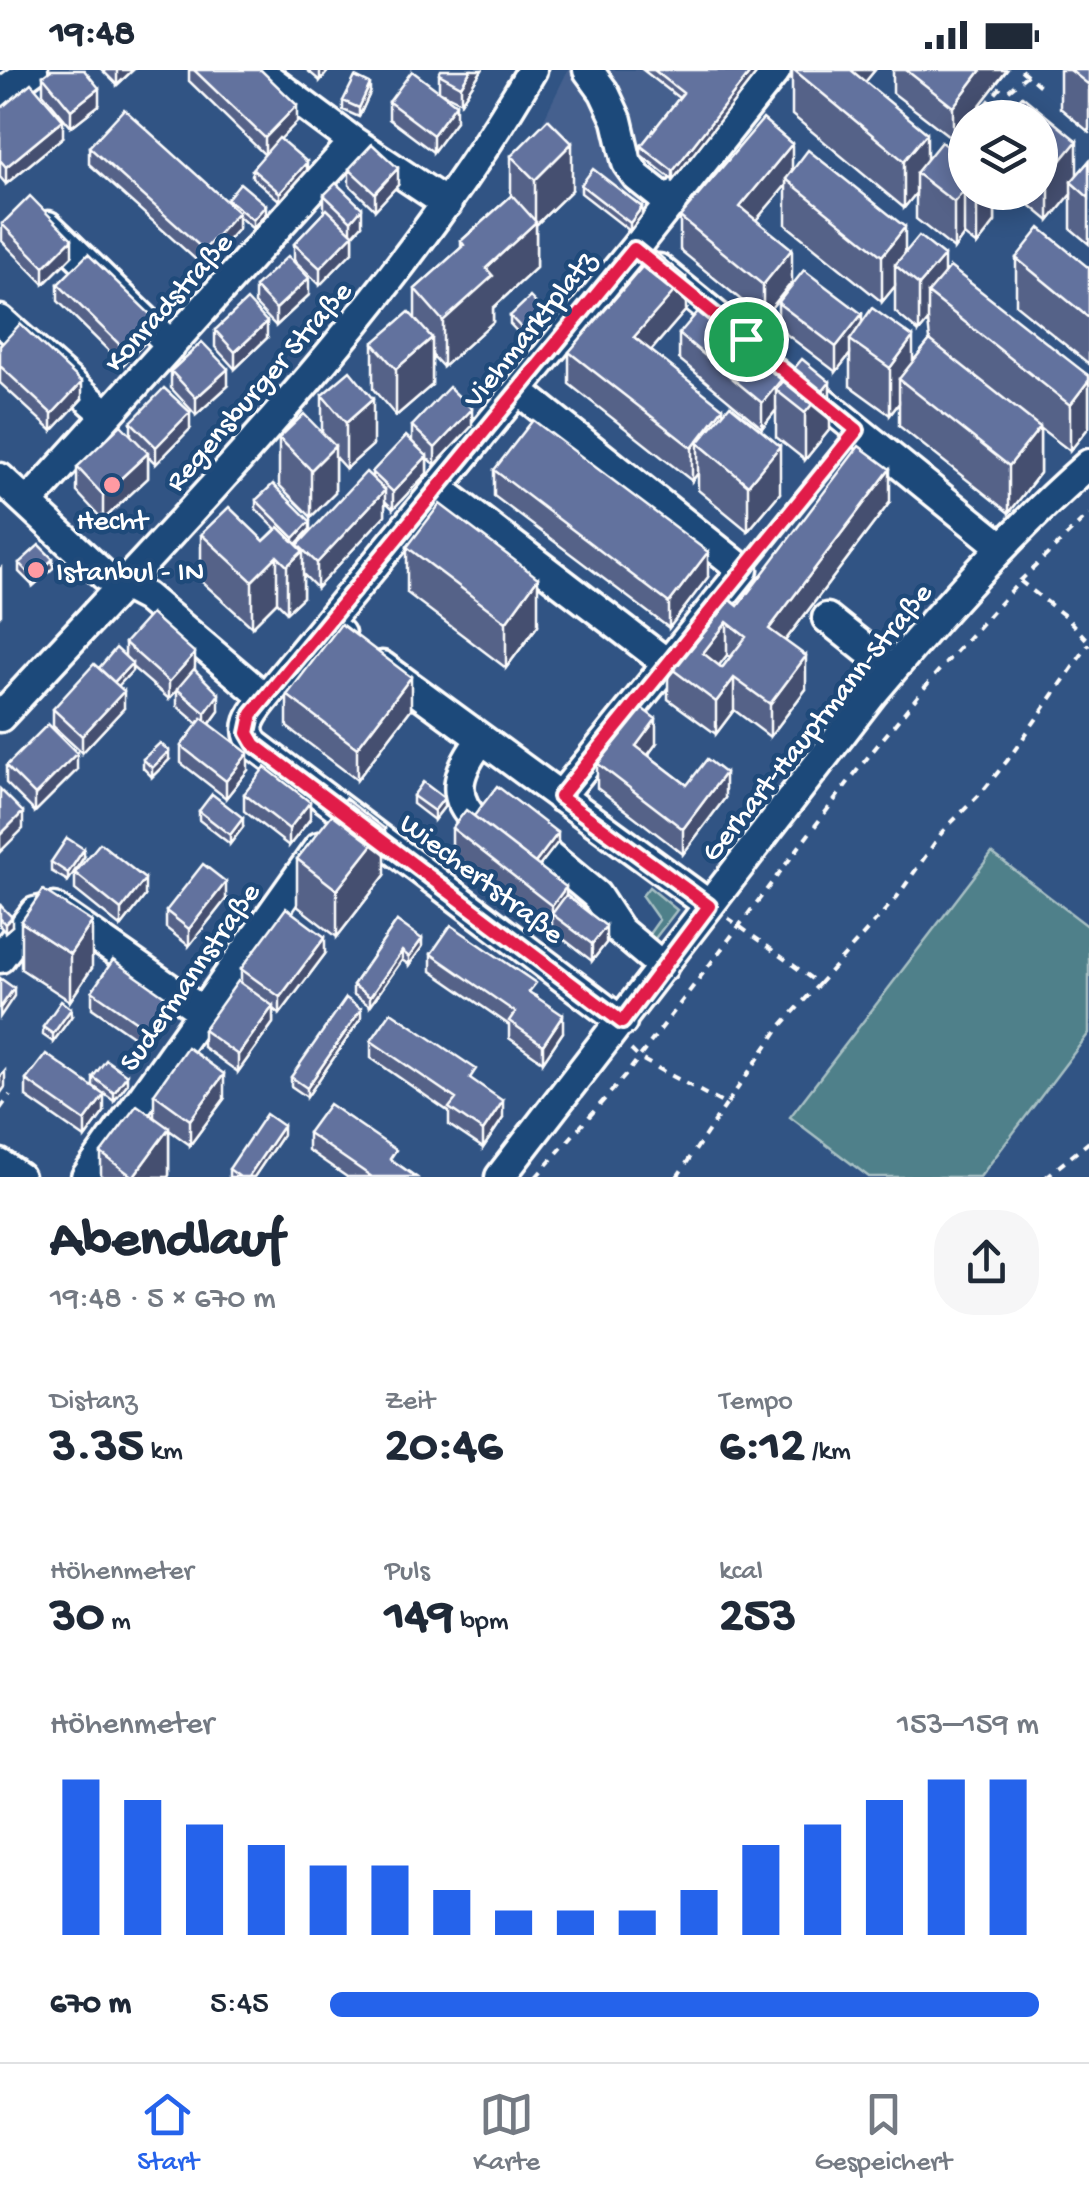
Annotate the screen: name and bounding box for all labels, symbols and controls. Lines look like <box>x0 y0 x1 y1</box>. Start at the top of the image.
text: 19:48 <box>50 13 135 57</box>
map controls <box>948 100 1058 210</box>
button: layers <box>948 100 1058 210</box>
street label: Konradstraße <box>99 227 242 381</box>
street label: Viehmarktplatz <box>457 244 606 417</box>
street label: Regensburger Straße <box>160 275 362 500</box>
pin <box>704 297 789 382</box>
icon: arrive <box>719 312 774 367</box>
marker: Hecht <box>101 474 123 496</box>
place label: Hecht <box>76 506 150 541</box>
place label: Istanbul - IN <box>56 557 204 592</box>
marker: Istanbul - IN <box>25 559 47 581</box>
street label: Gerhart-Hauptmann-Straße <box>695 577 942 870</box>
street label: Wiechertstraße <box>391 808 570 954</box>
street label: Sudermannstraße <box>114 877 270 1080</box>
button: share <box>934 1210 1039 1315</box>
text: Abendlauf <box>50 1211 284 1275</box>
text: 19:48 · 5 × 670 m <box>50 1281 276 1319</box>
text: Distanz <box>50 1386 137 1419</box>
text: Zeit <box>385 1386 435 1419</box>
text: Tempo <box>719 1386 793 1419</box>
text: 3.35 <box>50 1419 144 1478</box>
text: 20:46 <box>385 1419 502 1478</box>
text: 6:12 <box>719 1419 805 1478</box>
text: km <box>144 1436 183 1469</box>
text: /km <box>805 1436 851 1469</box>
text: Höhenmeter <box>50 1556 193 1589</box>
text: Puls <box>385 1556 430 1589</box>
text: kcal <box>719 1556 763 1589</box>
text: 30 <box>50 1589 104 1648</box>
text: 149 <box>385 1589 454 1648</box>
text: 253 <box>719 1589 796 1648</box>
text: m <box>104 1606 131 1639</box>
text: bpm <box>454 1606 509 1639</box>
text: Höhenmeter <box>50 1707 214 1745</box>
text: 153–159 m <box>897 1707 1039 1745</box>
text: 670 m <box>50 1986 131 2024</box>
text: 5:45 <box>210 1986 269 2024</box>
tab: Start <box>137 2087 199 2180</box>
tab: Karte <box>473 2087 540 2180</box>
tab: Gespeichert <box>815 2087 952 2180</box>

